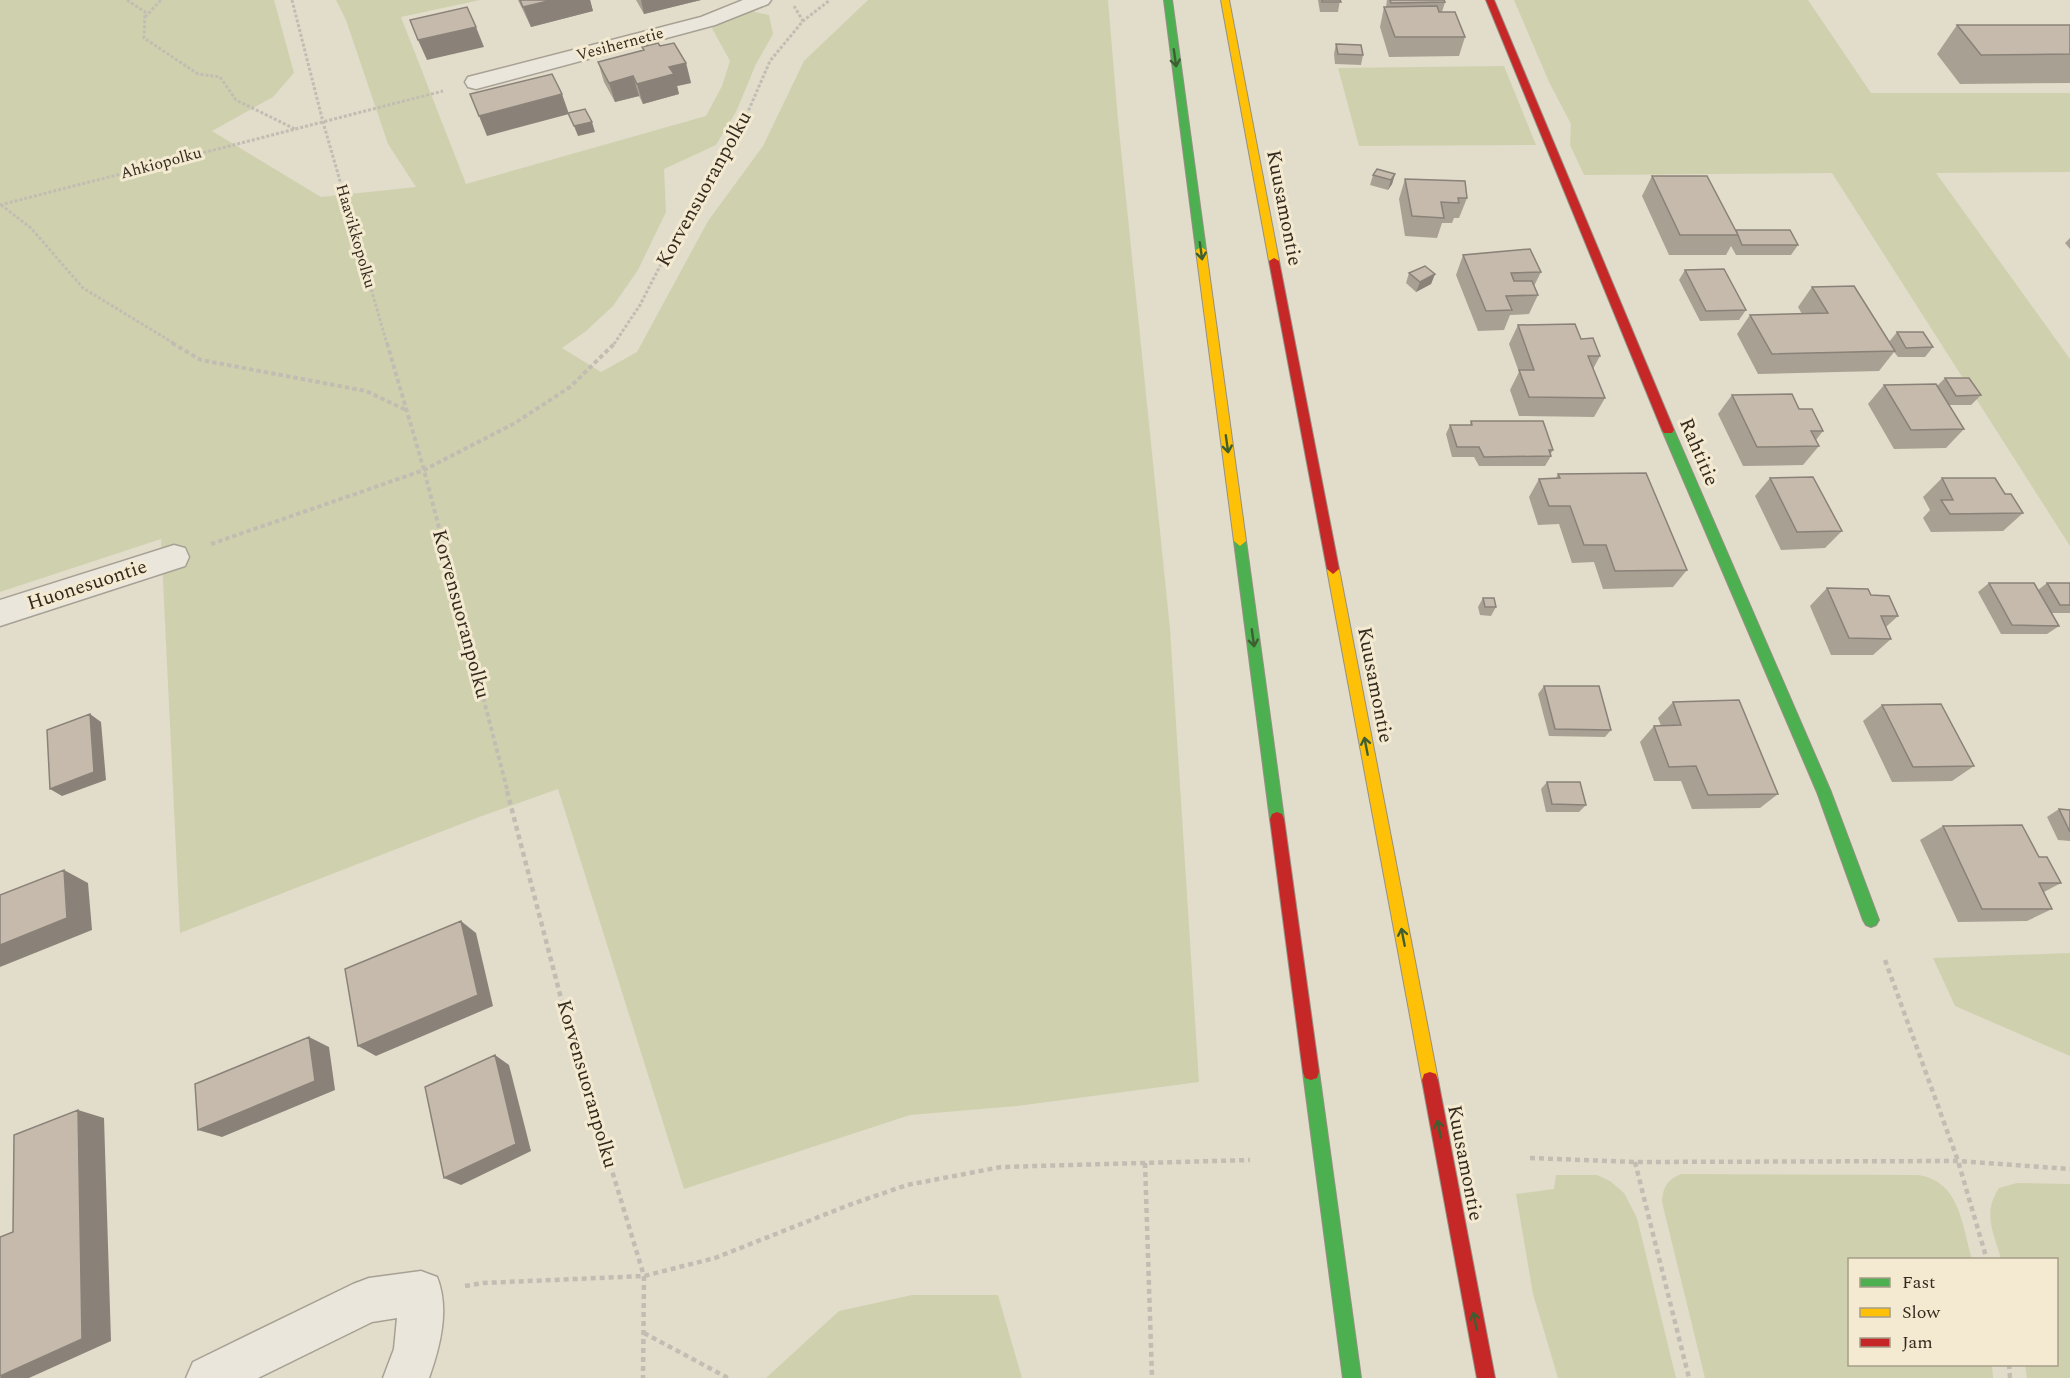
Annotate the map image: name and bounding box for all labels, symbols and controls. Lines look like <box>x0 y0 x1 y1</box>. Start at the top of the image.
street label: Vesihernetie <box>574 21 666 67</box>
one-way arrow <box>1170 48 1181 67</box>
street label: Korvensuoranpolku <box>649 106 759 272</box>
street label: Ahkiopolku <box>117 141 205 185</box>
street label: Kuusamontie <box>1258 148 1310 268</box>
street label: Haavikkopolku <box>330 181 382 291</box>
one-way arrow <box>1196 241 1207 261</box>
street label: Rahtitie <box>1671 413 1727 491</box>
one-way arrow <box>1222 434 1233 454</box>
street label: Korvensuoranpolku <box>424 526 498 702</box>
street label: Huonesuontie <box>23 551 151 619</box>
street label: Kuusamontie <box>1349 625 1401 745</box>
one-way arrow <box>1248 627 1259 647</box>
one-way arrow <box>1360 736 1371 756</box>
one-way arrow <box>1397 928 1408 948</box>
street label: Korvensuoranpolku <box>549 996 625 1172</box>
street label: Kuusamontie <box>1439 1103 1491 1223</box>
one-way arrow <box>1433 1120 1444 1139</box>
legend <box>1848 1258 2058 1366</box>
text: Fast <box>1902 1269 1935 1296</box>
text: Slow <box>1902 1299 1941 1326</box>
one-way arrow <box>1469 1311 1480 1331</box>
text: Jam <box>1902 1329 1933 1356</box>

